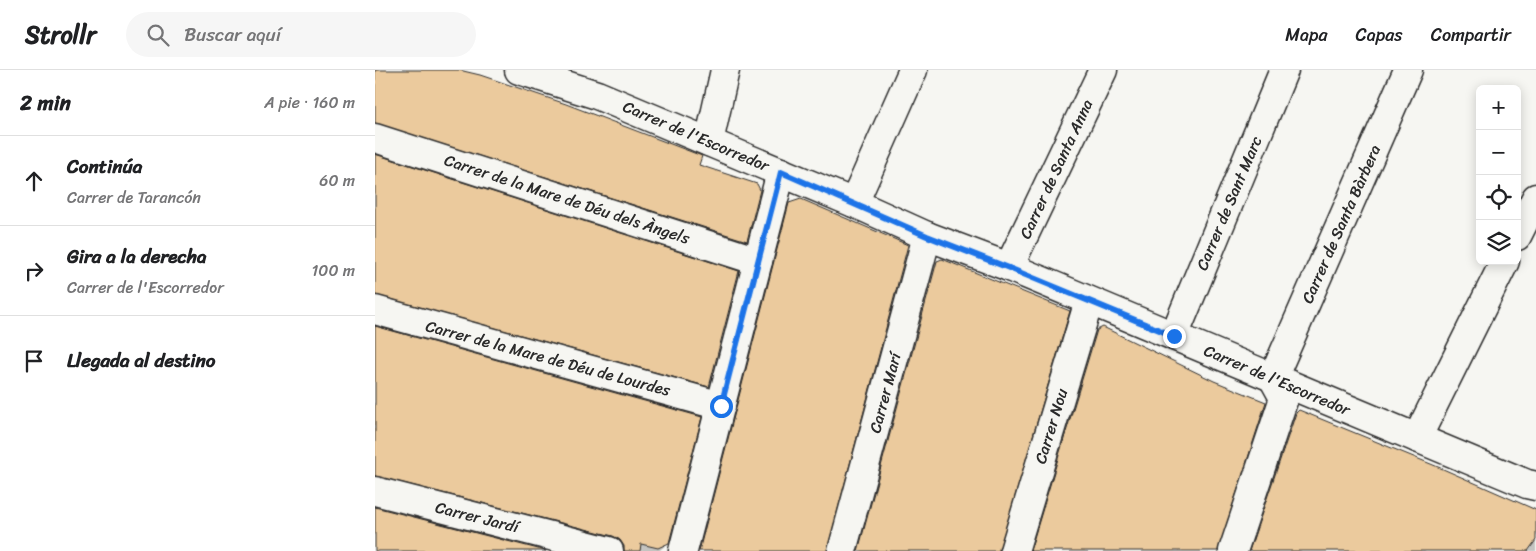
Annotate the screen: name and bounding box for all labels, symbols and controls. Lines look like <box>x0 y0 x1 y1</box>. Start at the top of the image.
search box <box>126 12 476 57</box>
text: Strollr <box>25 14 96 56</box>
text: Buscar aquí <box>184 18 281 51</box>
text: Mapa <box>1285 19 1328 51</box>
text: Capas <box>1356 19 1403 51</box>
text: Compartir <box>1431 19 1511 51</box>
icon: search <box>144 21 172 49</box>
text: 2 min <box>20 84 71 122</box>
map controls <box>1476 85 1521 265</box>
button: + <box>1476 85 1521 130</box>
text: A pie · 160 m <box>264 88 355 117</box>
street label: Carrer de l'Escorredor <box>618 92 775 181</box>
street label: Carrer de Santa Anna <box>1011 94 1101 244</box>
button: − <box>1476 130 1521 175</box>
street label: Carrer de Sant Marc <box>1188 131 1270 275</box>
street label: Carrer de Santa Bàrbera <box>1293 140 1389 308</box>
street label: Carrer de la Mare de Déu dels Àngels <box>440 146 694 253</box>
text: Continúa <box>67 150 142 183</box>
text: 60 m <box>319 166 355 195</box>
icon: ahead <box>20 167 48 195</box>
button: locate <box>1476 175 1521 220</box>
text: Carrer de Tarancón <box>67 183 201 212</box>
button: layers <box>1476 220 1521 265</box>
text: Gira a la derecha <box>67 240 206 273</box>
text: 100 m <box>311 256 355 285</box>
icon: right <box>20 257 48 285</box>
text: Carrer de l'Escorredor <box>67 273 224 302</box>
street label: Carrer de la Mare de Déu de Lourdes <box>422 311 674 405</box>
route end <box>1163 325 1186 348</box>
street label: Carrer de l'Escorredor <box>1199 336 1356 425</box>
text: Llegada al destino <box>67 344 216 377</box>
icon: arrive <box>20 347 48 375</box>
street label: Carrer Marí <box>860 347 910 436</box>
street label: Carrer Nou <box>1026 384 1076 467</box>
route start <box>710 395 733 418</box>
street label: Carrer Jardí <box>432 493 524 542</box>

